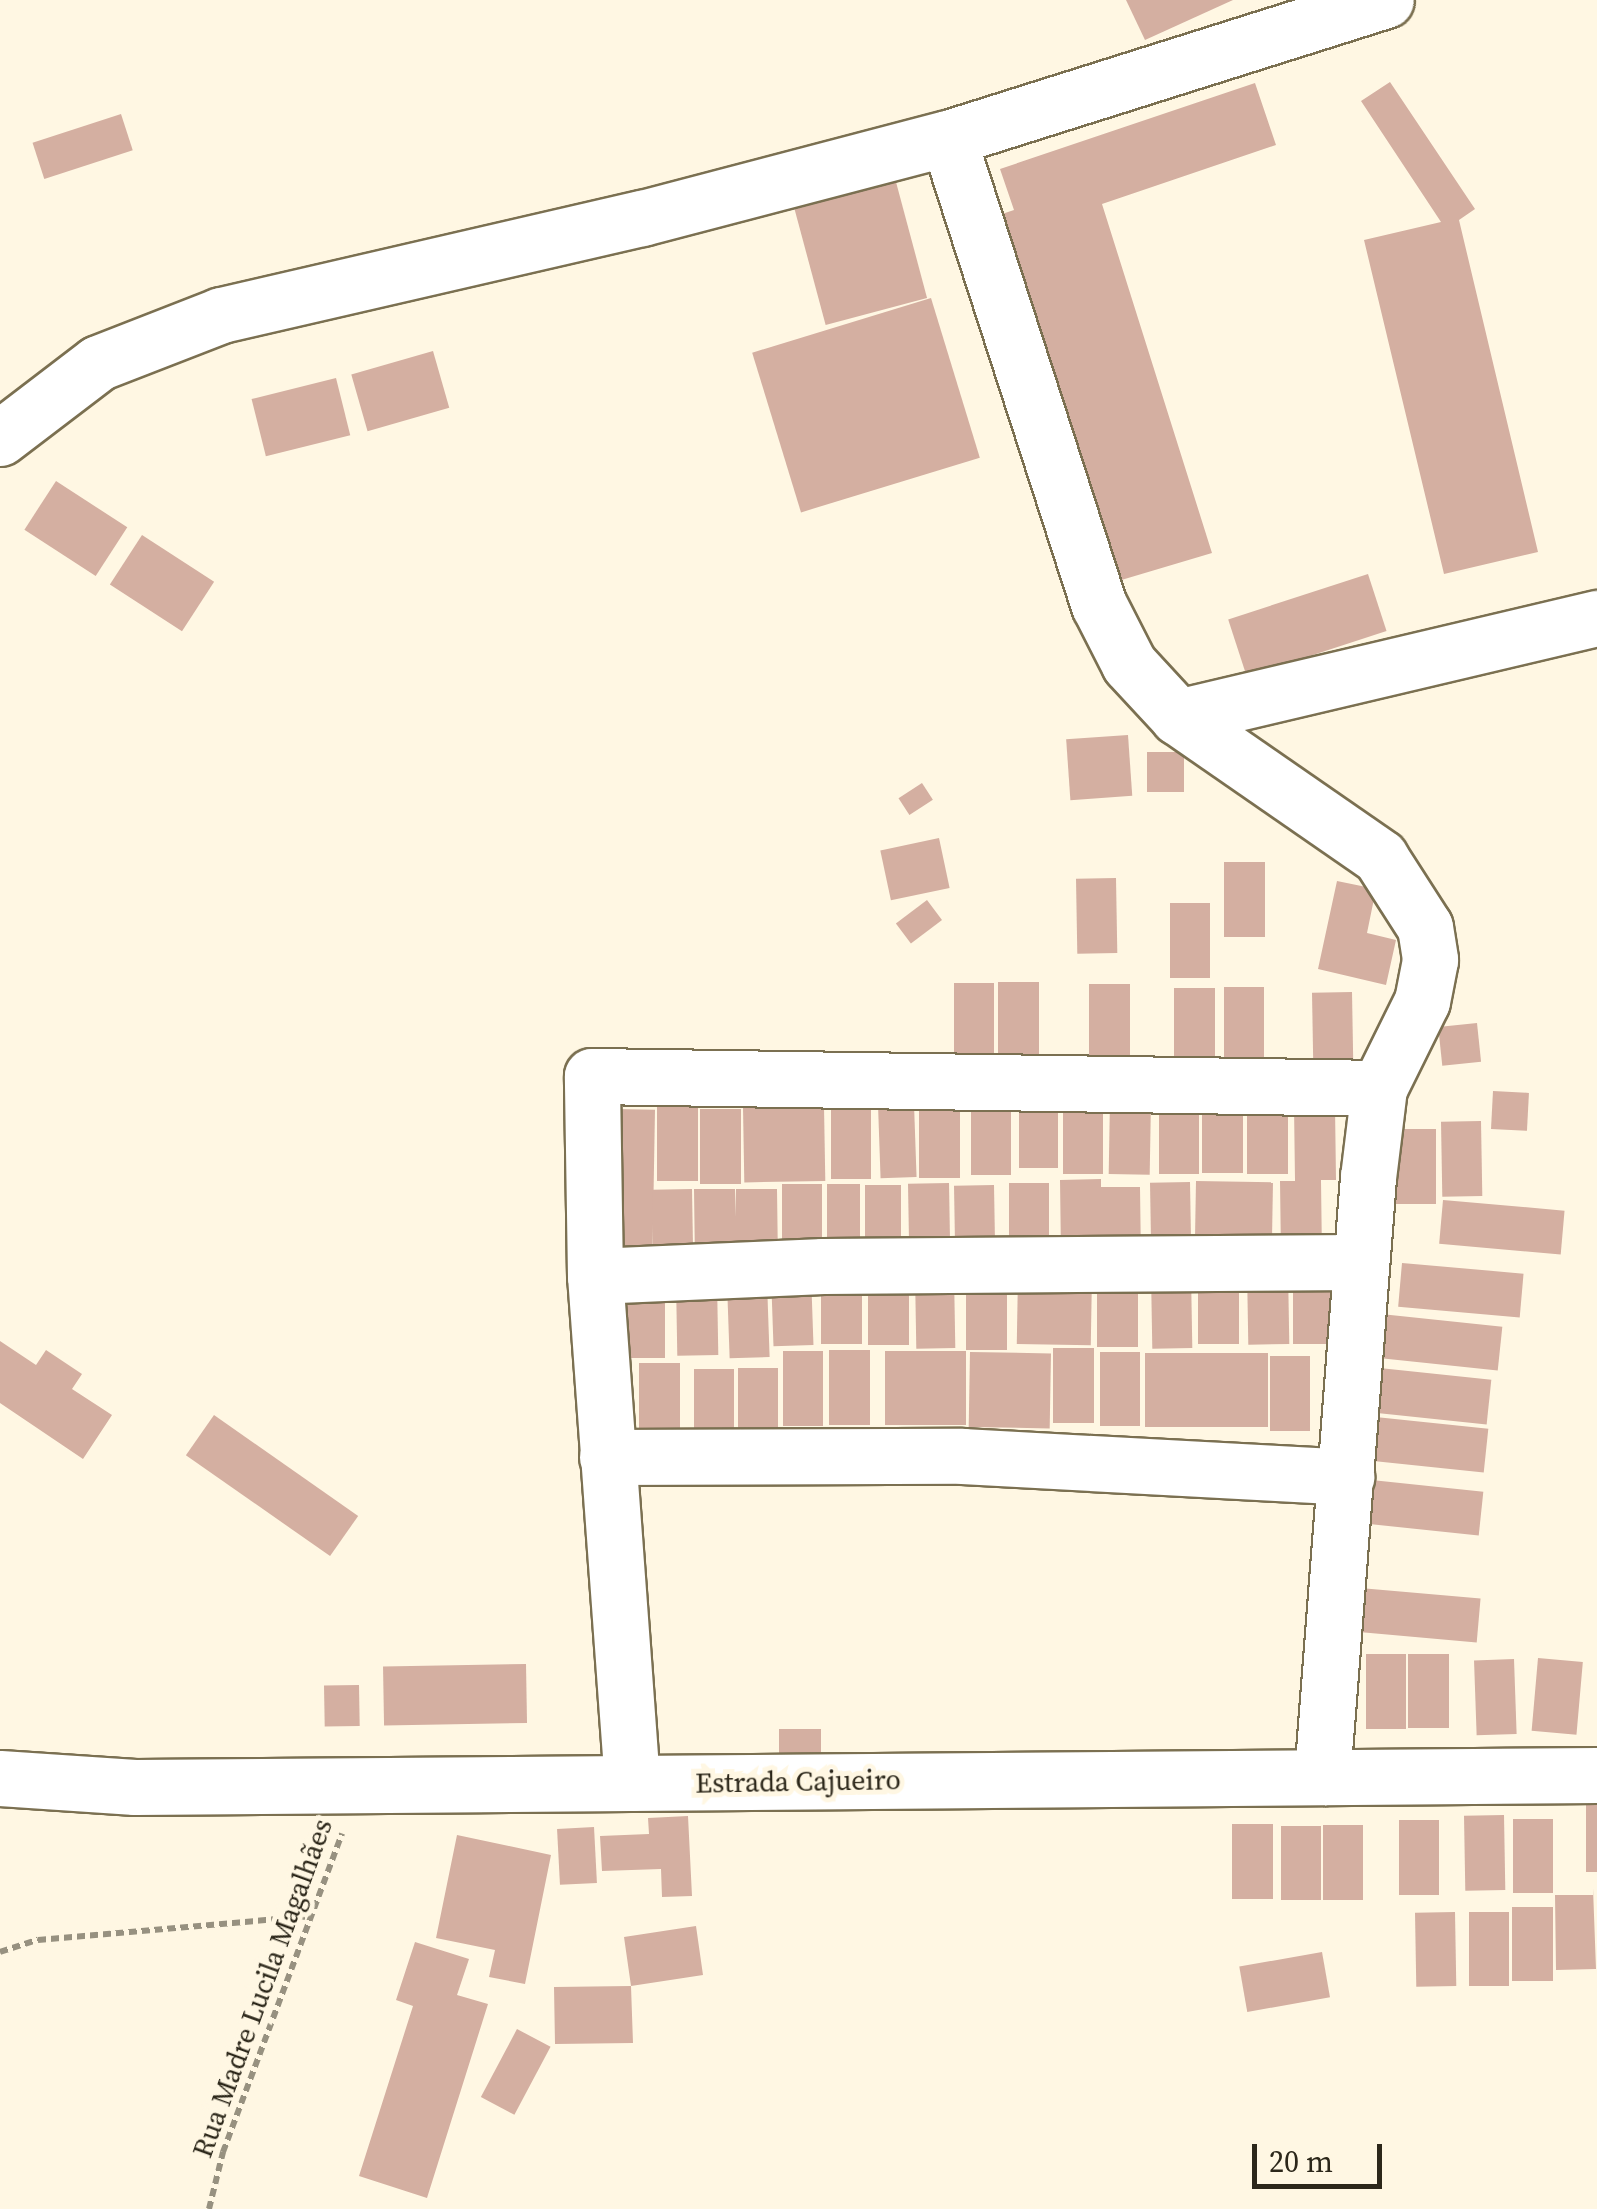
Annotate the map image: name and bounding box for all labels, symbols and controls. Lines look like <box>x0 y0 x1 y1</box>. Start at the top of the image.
street label: Estrada Cajueiro <box>695 1762 901 1800</box>
street label: Rua Madre Lucila Magalhães <box>185 1814 339 2162</box>
scale bar <box>1257 2124 1387 2186</box>
text: 20 m <box>1269 2141 1333 2182</box>

